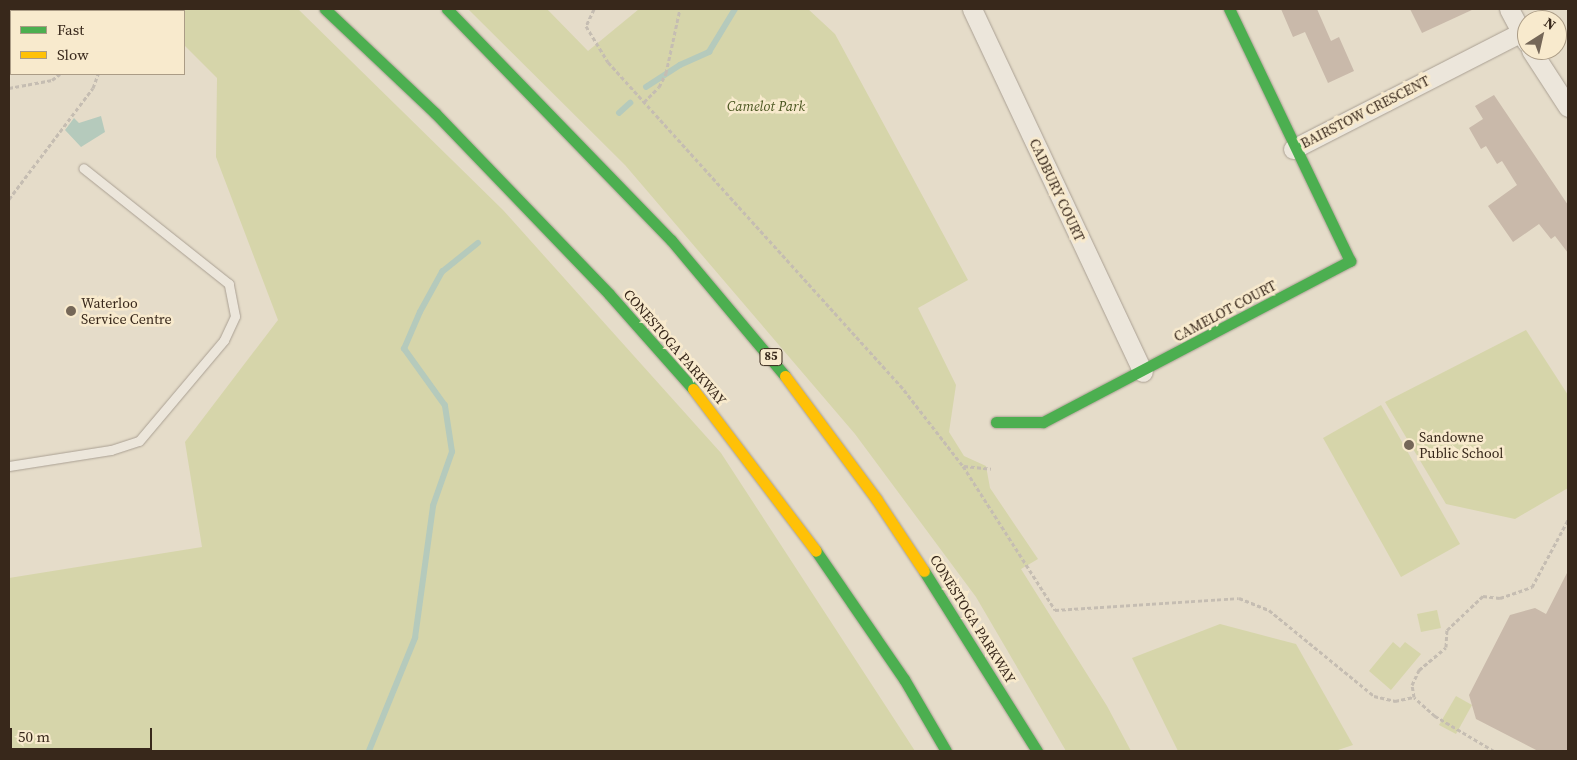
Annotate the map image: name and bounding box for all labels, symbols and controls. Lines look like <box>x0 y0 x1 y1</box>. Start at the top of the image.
legend <box>10 10 185 75</box>
north arrow <box>1517 10 1567 60</box>
text: N <box>1540 12 1560 35</box>
text: Fast <box>57 19 84 40</box>
text: Slow <box>57 44 89 65</box>
street label: BAIRSTOW CRESCENT <box>1297 72 1433 152</box>
park label: Camelot Park <box>727 98 805 114</box>
street label: CADBURY COURT <box>1026 136 1088 244</box>
street label: CAMELOT COURT <box>1171 277 1279 345</box>
street label: CONESTOGA PARKWAY <box>620 286 730 408</box>
place label: Waterloo Service Centre <box>81 295 172 328</box>
marker: Waterloo Service Centre <box>65 305 77 317</box>
road number: 85 <box>758 348 784 367</box>
place label: Sandowne Public School <box>1419 429 1503 462</box>
marker: Sandowne Public School <box>1403 439 1415 451</box>
street label: CONESTOGA PARKWAY <box>927 552 1019 686</box>
scale bar <box>12 718 155 750</box>
text: 50 m <box>18 726 50 747</box>

